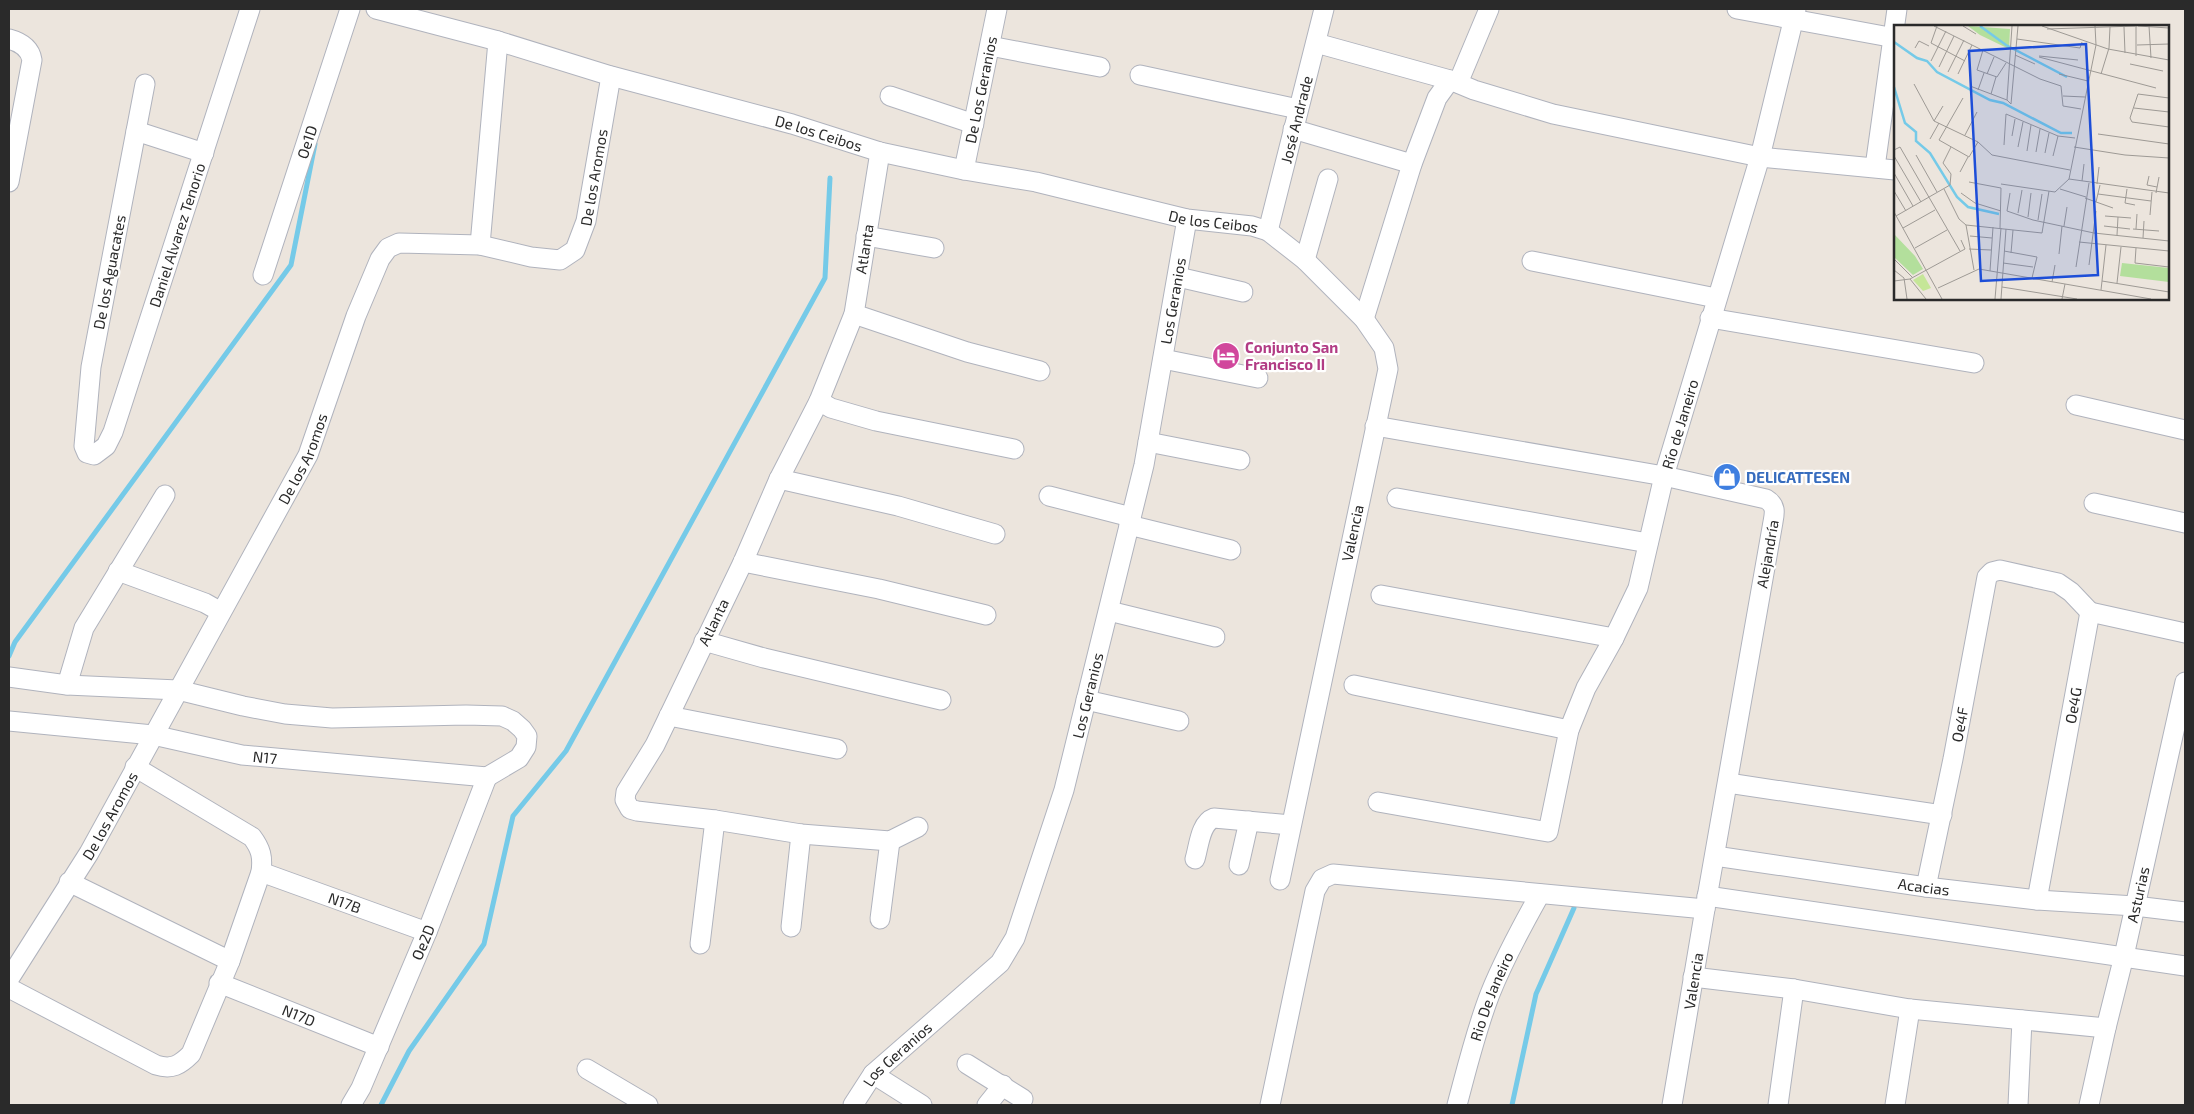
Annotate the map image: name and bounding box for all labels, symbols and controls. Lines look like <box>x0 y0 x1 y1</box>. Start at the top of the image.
inset map <box>1894 25 2169 300</box>
street label: De Los Geranios <box>961 34 1000 145</box>
street label: José Andrade <box>1276 74 1316 165</box>
street label: De los Ceibos <box>773 111 865 155</box>
street label: Oe1D <box>293 123 320 161</box>
street label: De los Aromos <box>576 128 611 227</box>
street label: Daniel Alvarez Tenorio <box>145 161 209 309</box>
street label: De los Ceibos <box>1167 206 1261 237</box>
street label: De los Aguacates <box>89 213 129 331</box>
street label: Atlanta <box>851 223 877 275</box>
street label: Los Geranios <box>1156 256 1189 345</box>
place label: Conjunto San Francisco II <box>1245 338 1338 373</box>
hotel icon: Conjunto San Francisco II <box>1211 341 1241 371</box>
street label: Río de Janeiro <box>1658 377 1702 471</box>
street label: De los Aromos <box>274 411 331 507</box>
shop icon: DELICATTESEN <box>1712 462 1742 492</box>
place label: DELICATTESEN <box>1746 468 1850 486</box>
street label: Valencia <box>1337 503 1367 563</box>
street label: Alejandría <box>1752 518 1783 590</box>
street label: Atlanta <box>694 595 732 649</box>
street label: Los Geranios <box>1068 651 1106 740</box>
street label: Oe4G <box>2061 686 2085 725</box>
street label: Oe4F <box>1947 705 1972 743</box>
street label: N17 <box>252 747 278 767</box>
street label: De los Aromos <box>78 768 141 863</box>
street label: Asturias <box>2123 865 2153 924</box>
street label: Acacias <box>1897 874 1951 899</box>
street label: N17B <box>326 888 364 916</box>
street label: Oe2D <box>407 922 438 963</box>
street label: Rio De Janeiro <box>1466 949 1517 1043</box>
street label: Valencia <box>1680 951 1706 1011</box>
street label: N17D <box>280 1000 318 1030</box>
street label: Los Geranios <box>859 1018 935 1090</box>

